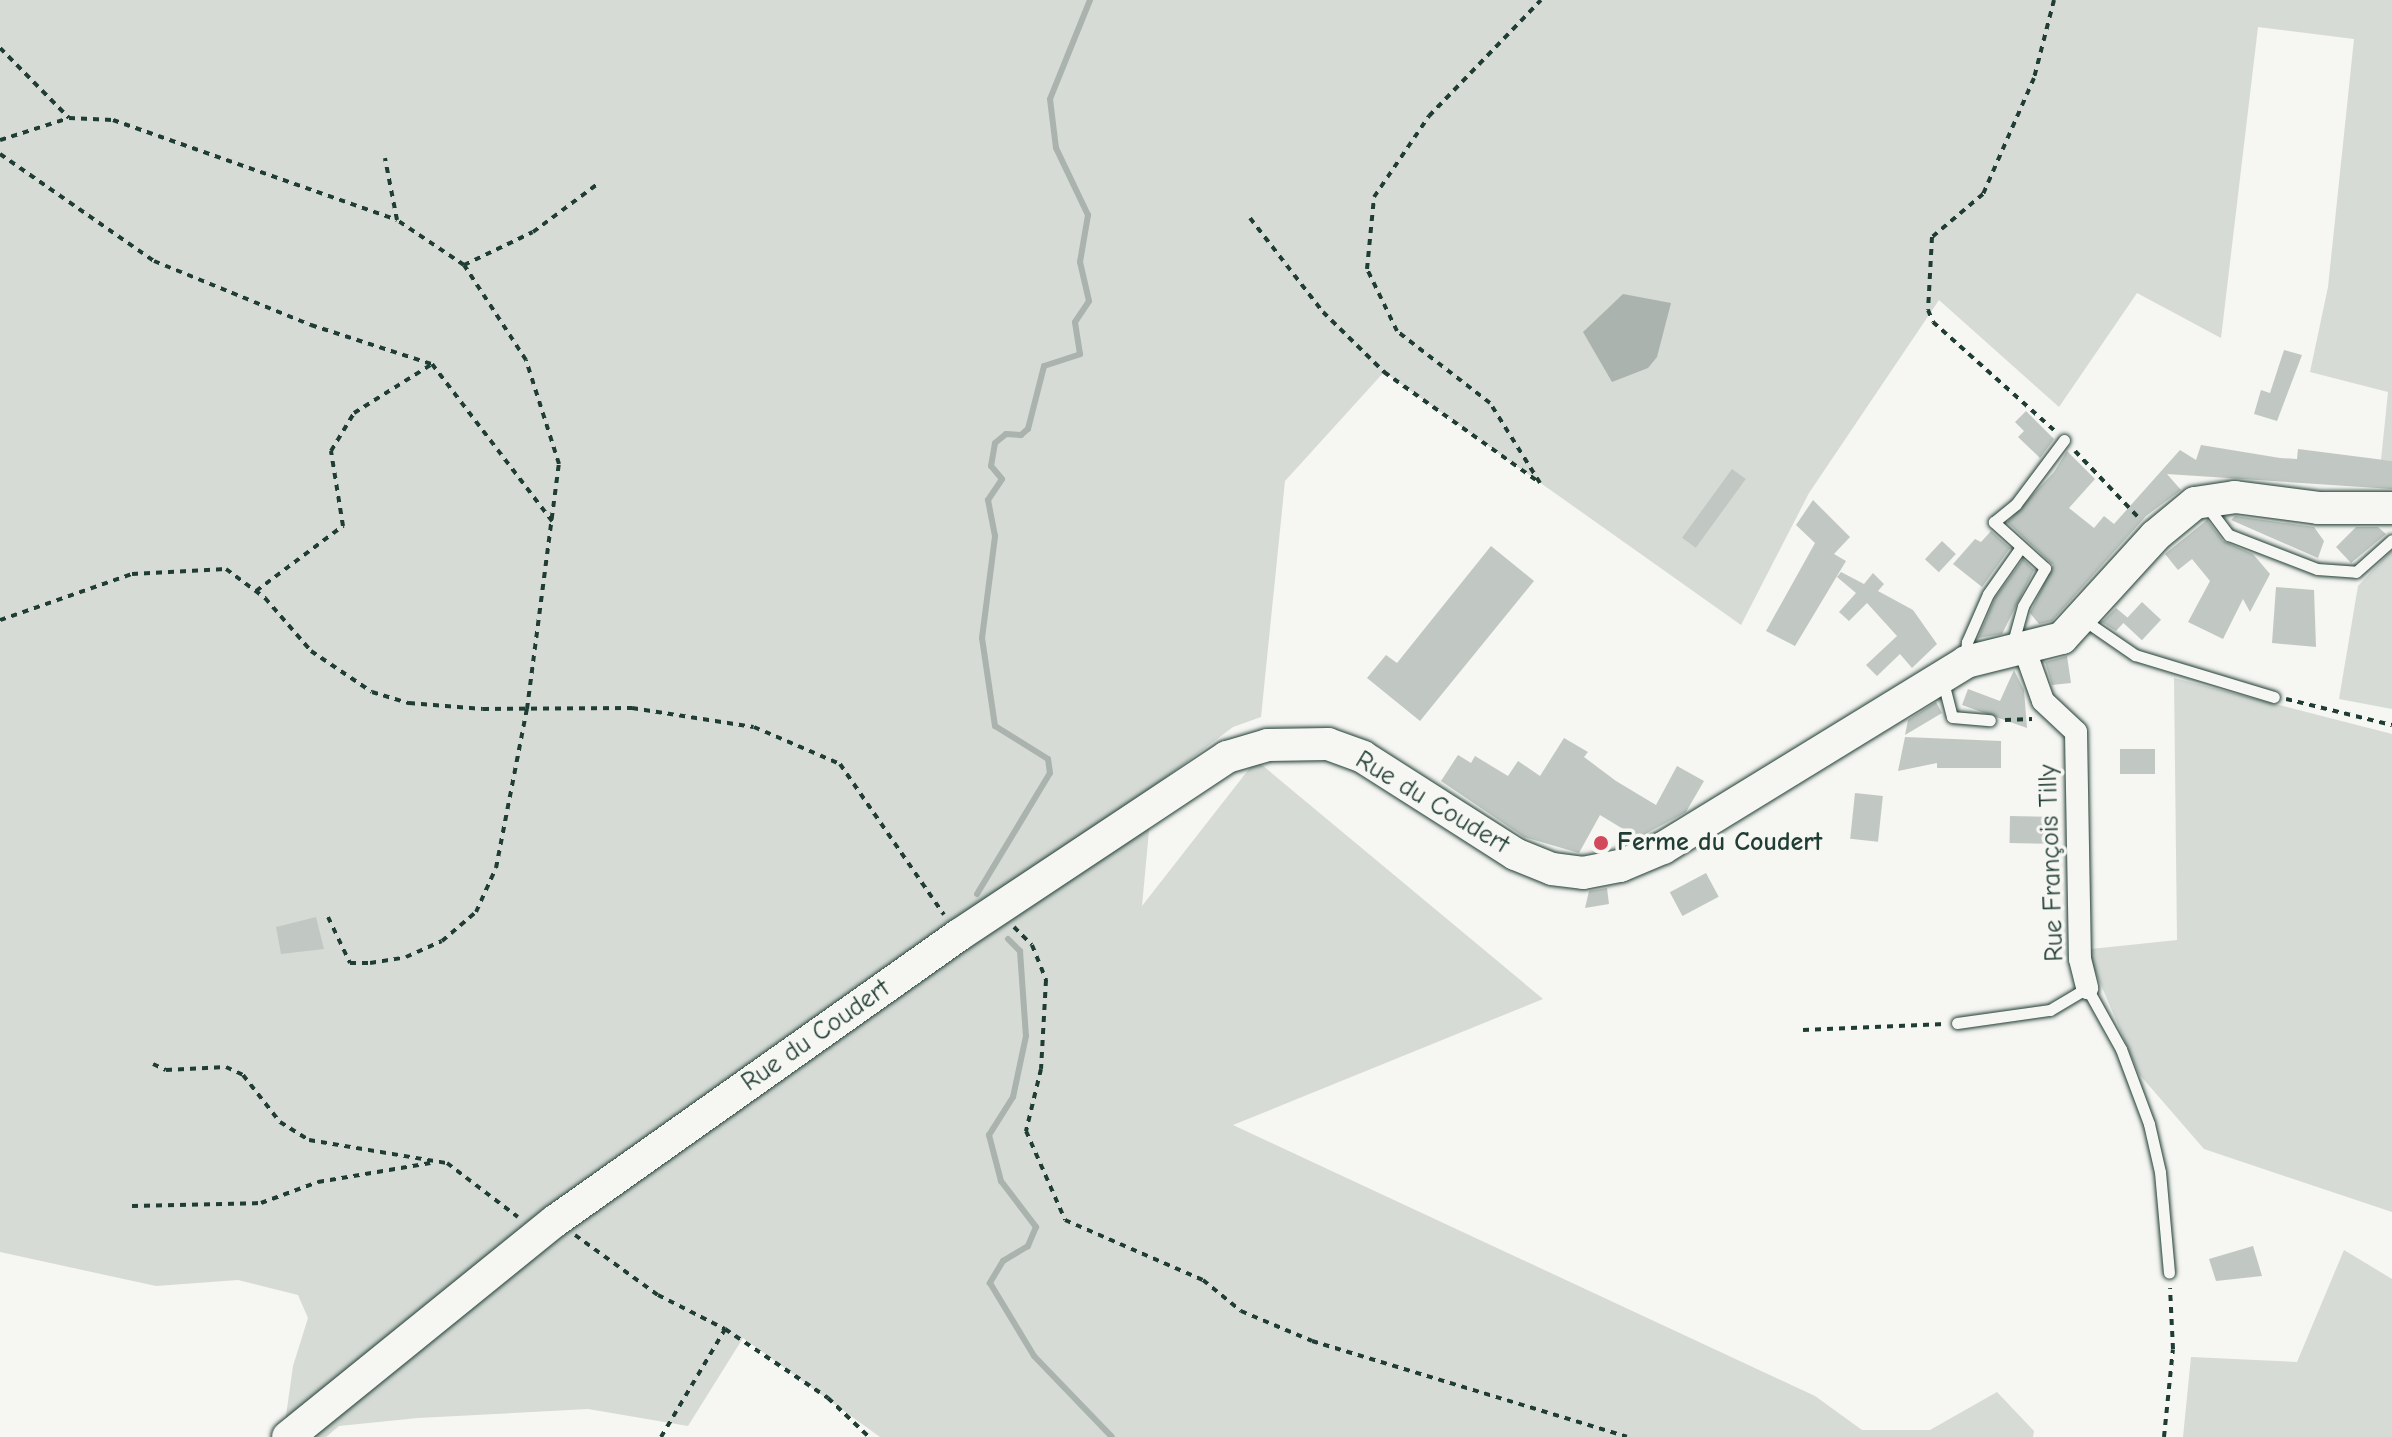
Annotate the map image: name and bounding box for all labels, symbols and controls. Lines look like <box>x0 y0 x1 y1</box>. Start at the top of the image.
street label: Rue du Coudert <box>1349 745 1515 861</box>
street label: Rue François Tilly <box>2033 764 2071 962</box>
place label: Ferme du Coudert <box>1617 827 1822 859</box>
marker: Ferme du Coudert <box>1592 834 1610 852</box>
street label: Rue du Coudert <box>736 973 896 1099</box>

